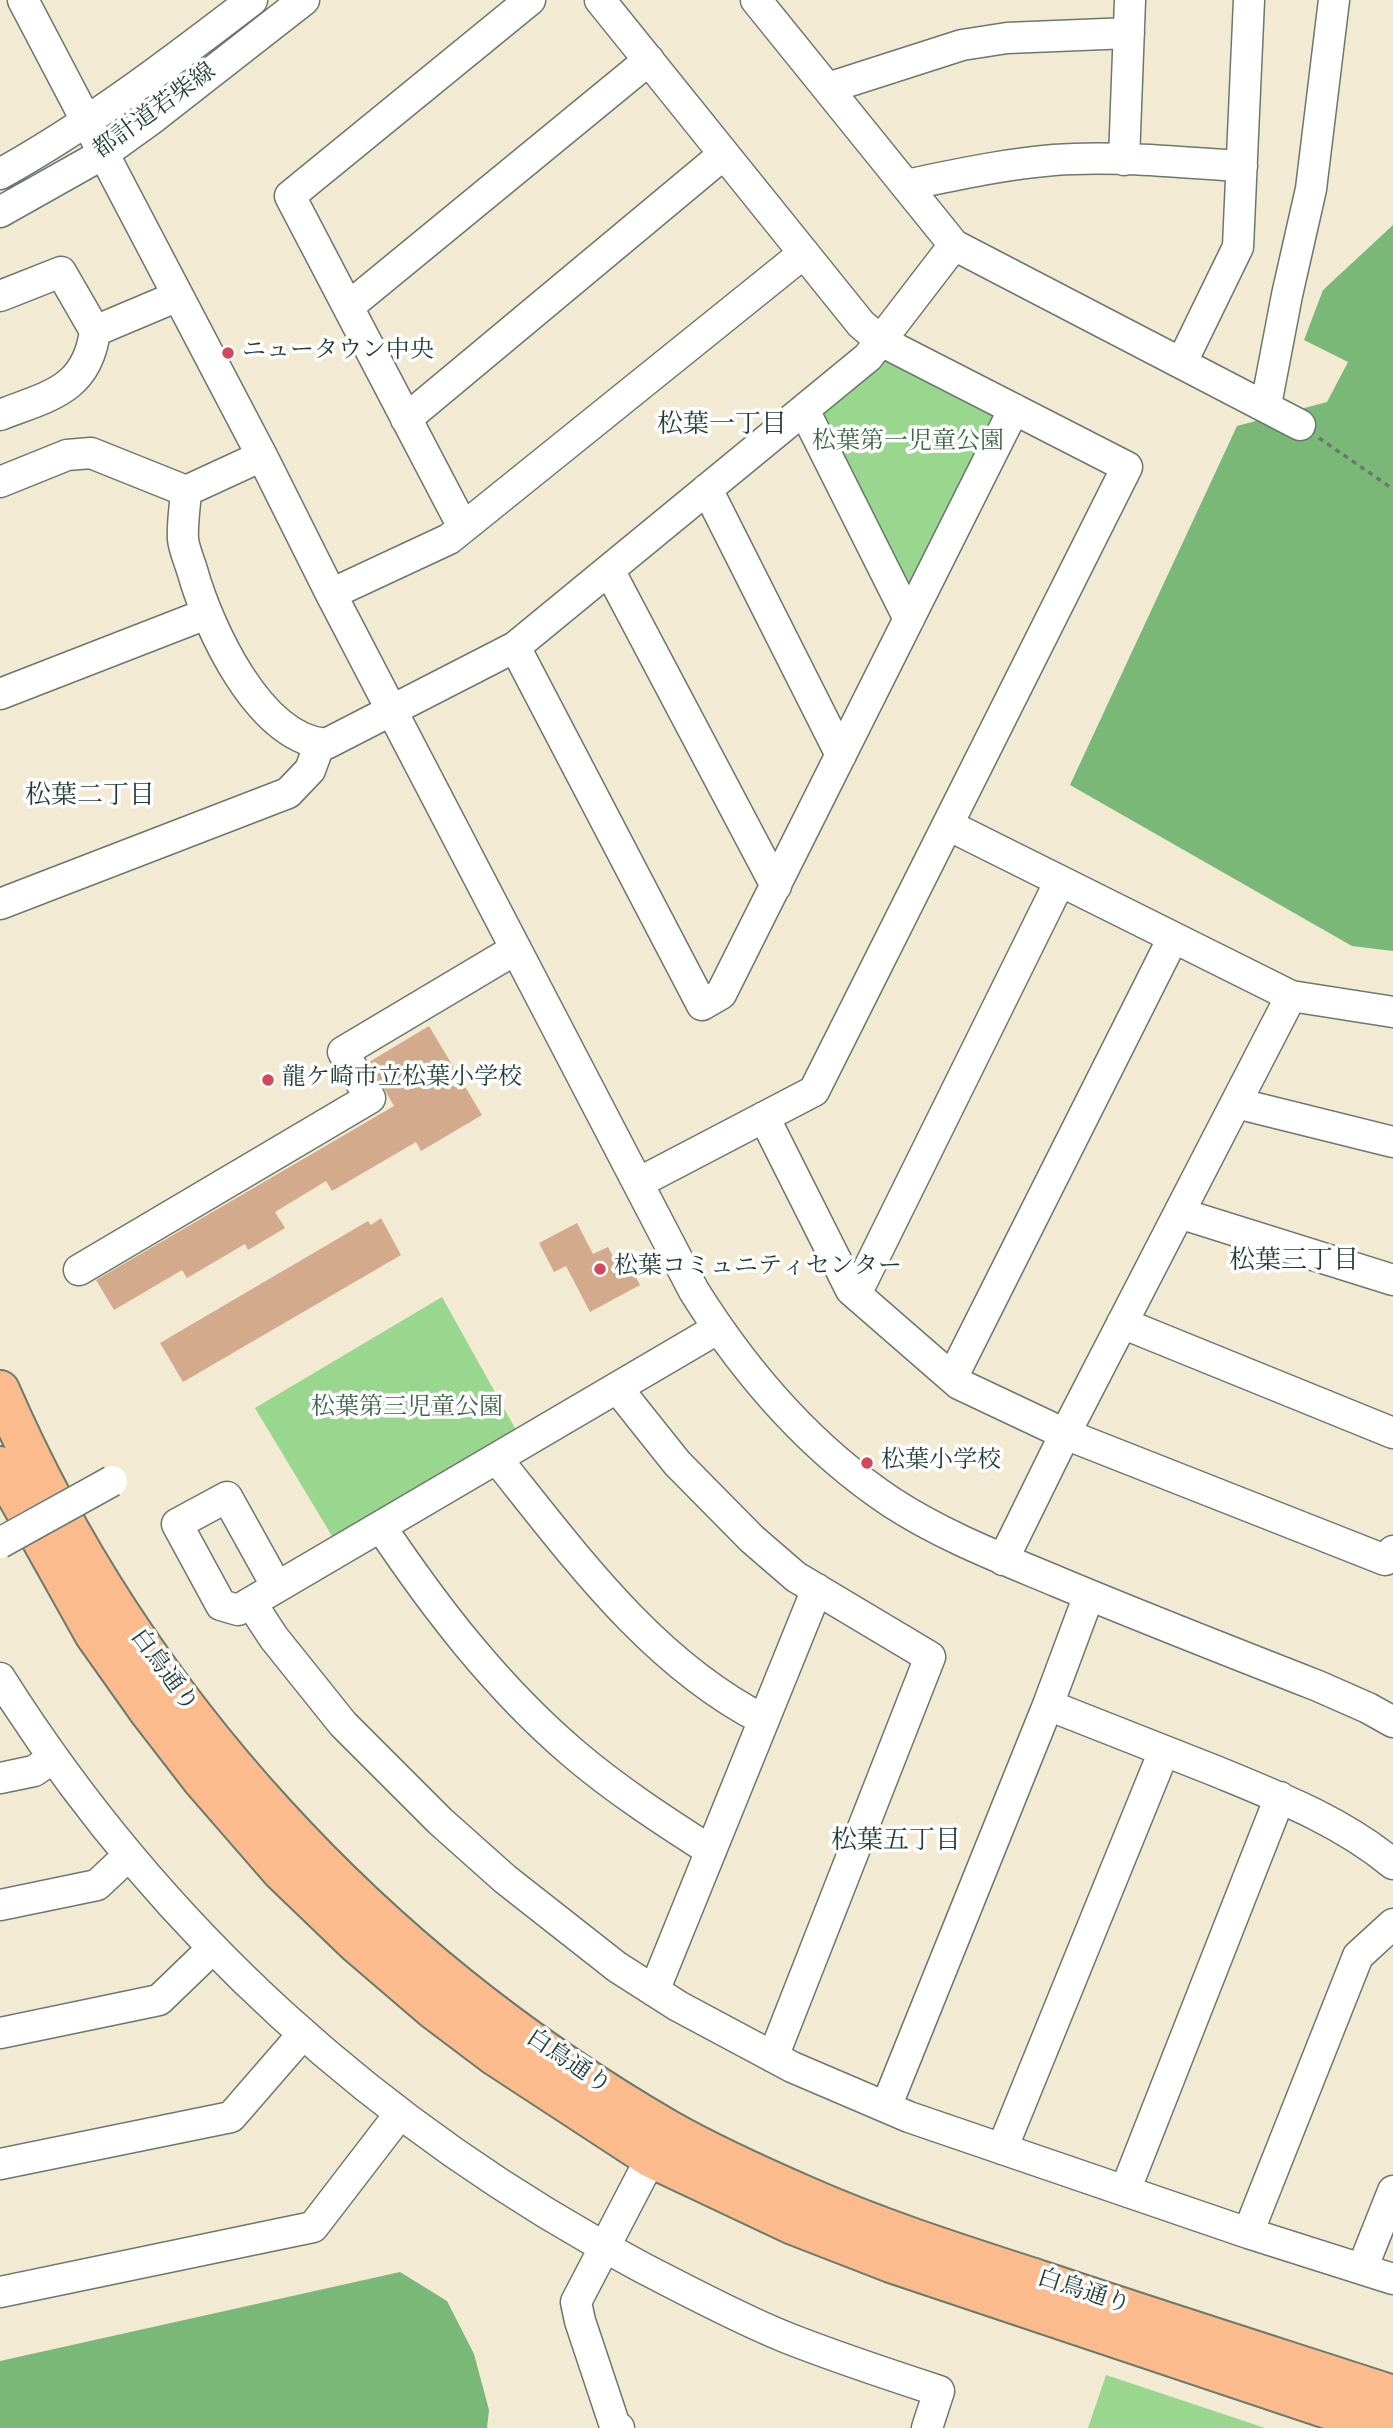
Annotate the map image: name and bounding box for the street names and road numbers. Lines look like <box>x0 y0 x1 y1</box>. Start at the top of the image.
street label: 都計道若柴線 <box>89 59 223 167</box>
street label: 白鳥通り <box>122 1625 202 1719</box>
street label: 白鳥通り <box>519 2025 615 2103</box>
street label: 白鳥通り <box>1033 2265 1133 2323</box>

